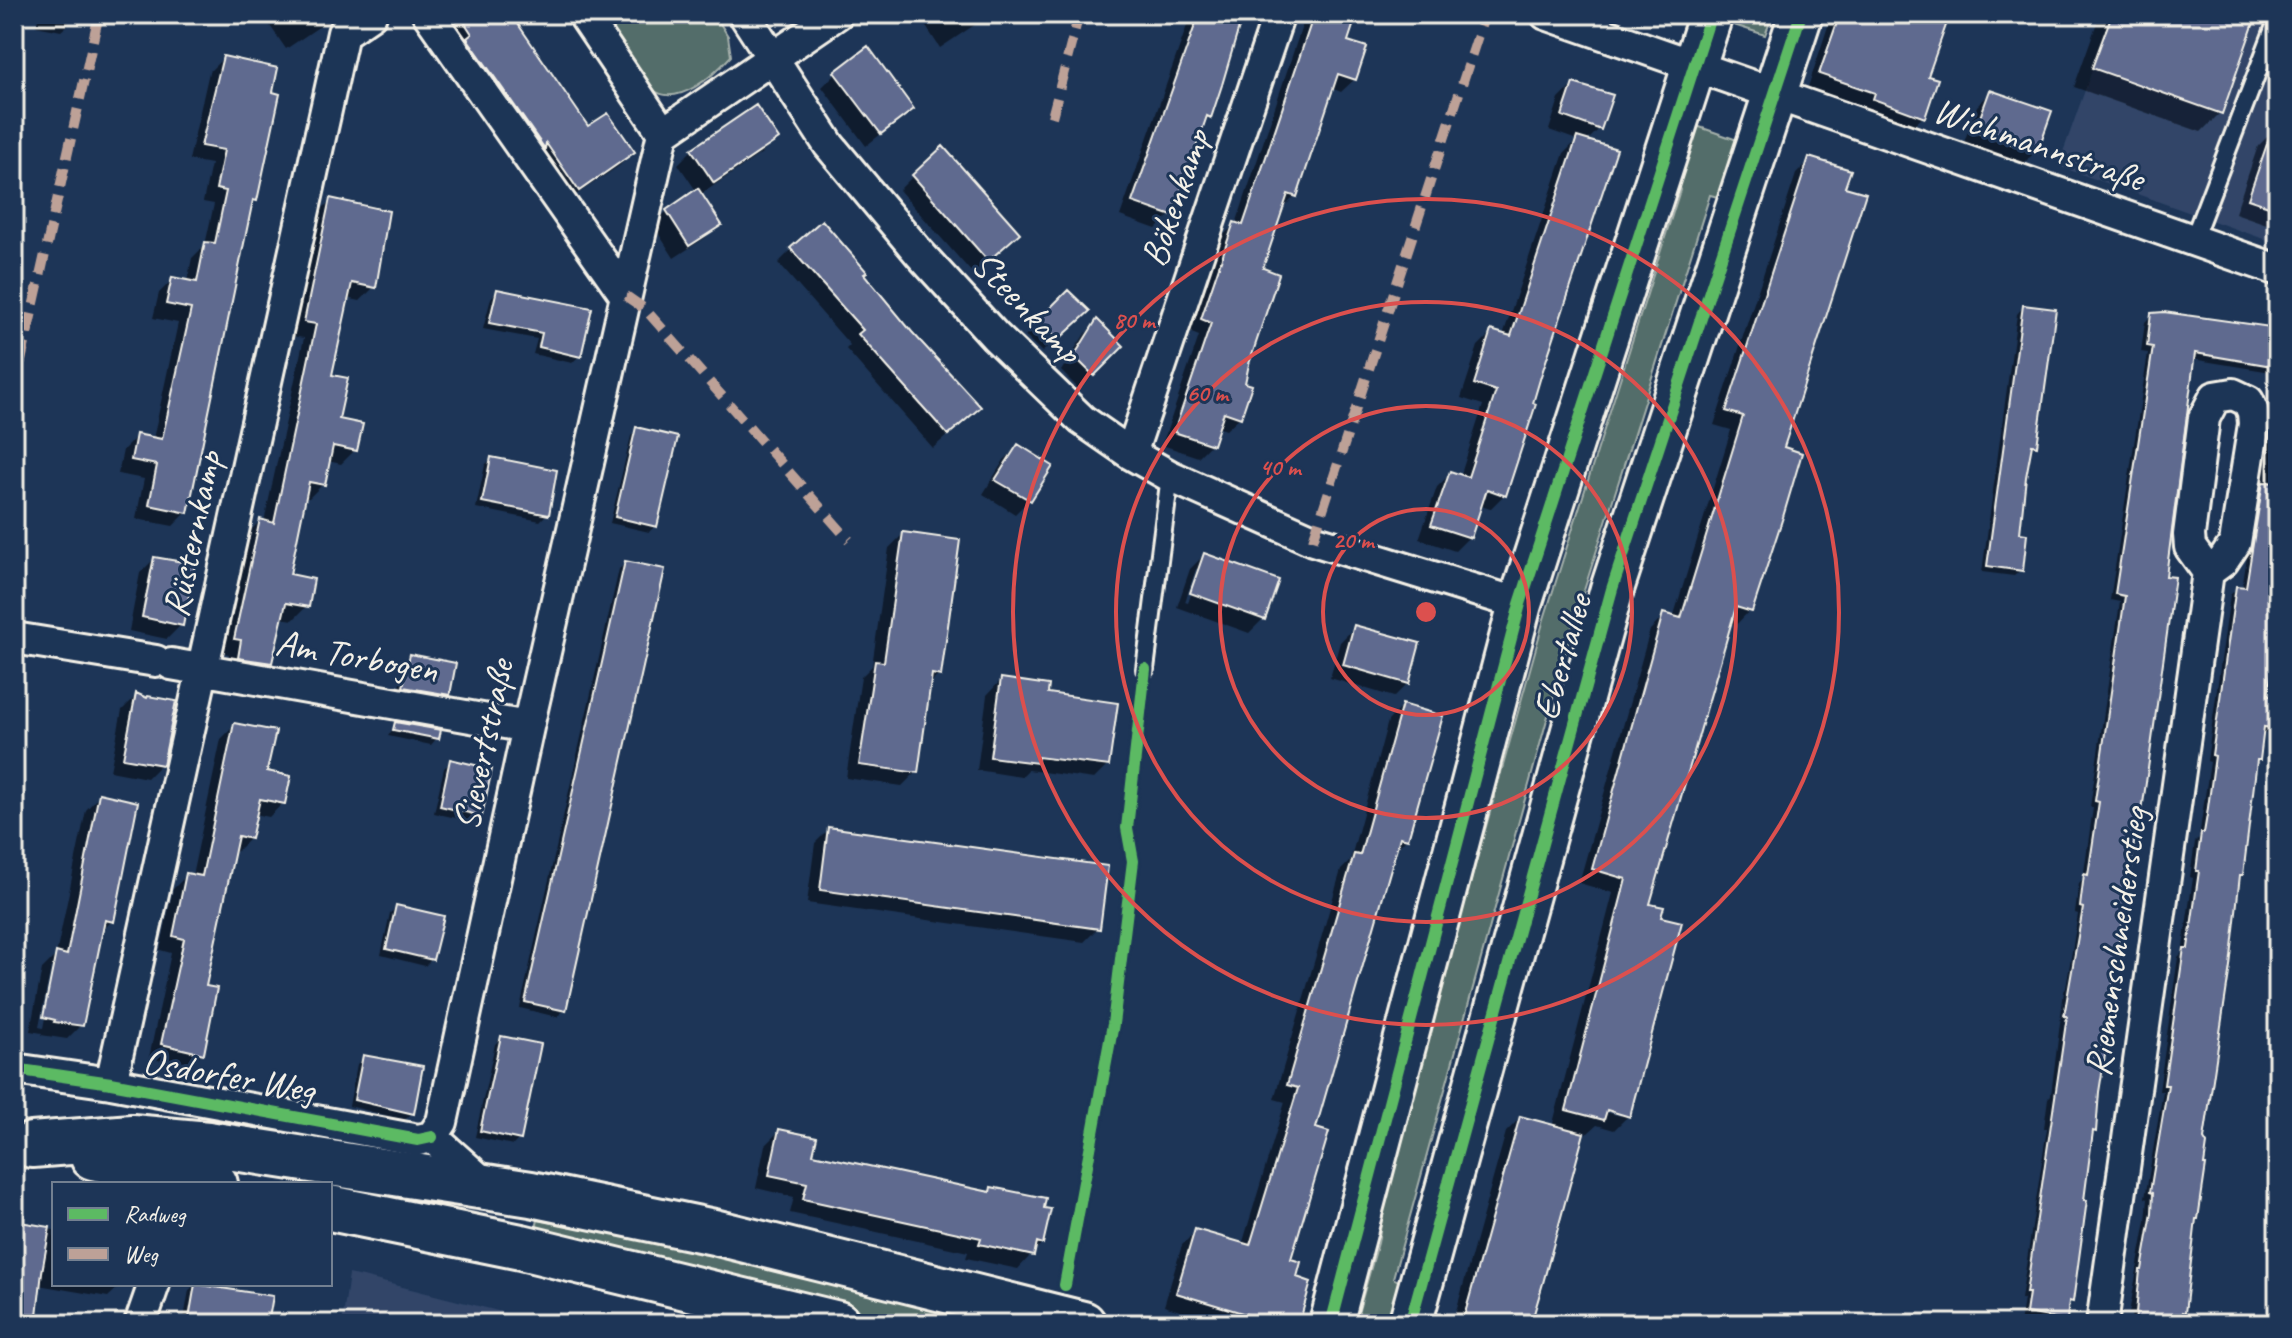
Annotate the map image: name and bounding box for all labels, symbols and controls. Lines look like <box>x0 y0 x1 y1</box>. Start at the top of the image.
street label: Wichmannstraße <box>1928 86 2153 203</box>
street label: Bökenkamp <box>1130 121 1221 273</box>
street label: Steenkamp <box>962 241 1094 375</box>
text: 80 m <box>1113 305 1157 335</box>
text: 60 m <box>1186 378 1230 408</box>
street label: Rüsternkamp <box>152 445 233 621</box>
text: 40 m <box>1259 452 1303 482</box>
text: 20 m <box>1332 525 1376 555</box>
street label: Ebertallee <box>1522 586 1603 725</box>
centre of rings <box>1412 598 1440 626</box>
street label: Am Torbogen <box>272 619 442 693</box>
street label: Sievertstraße <box>442 653 525 835</box>
street label: Riemenschneiderstieg <box>2074 802 2158 1079</box>
street label: Osdorfer Weg <box>139 1037 321 1114</box>
legend <box>52 1182 332 1286</box>
text: Radweg <box>124 1199 187 1229</box>
text: Weg <box>124 1239 159 1269</box>

